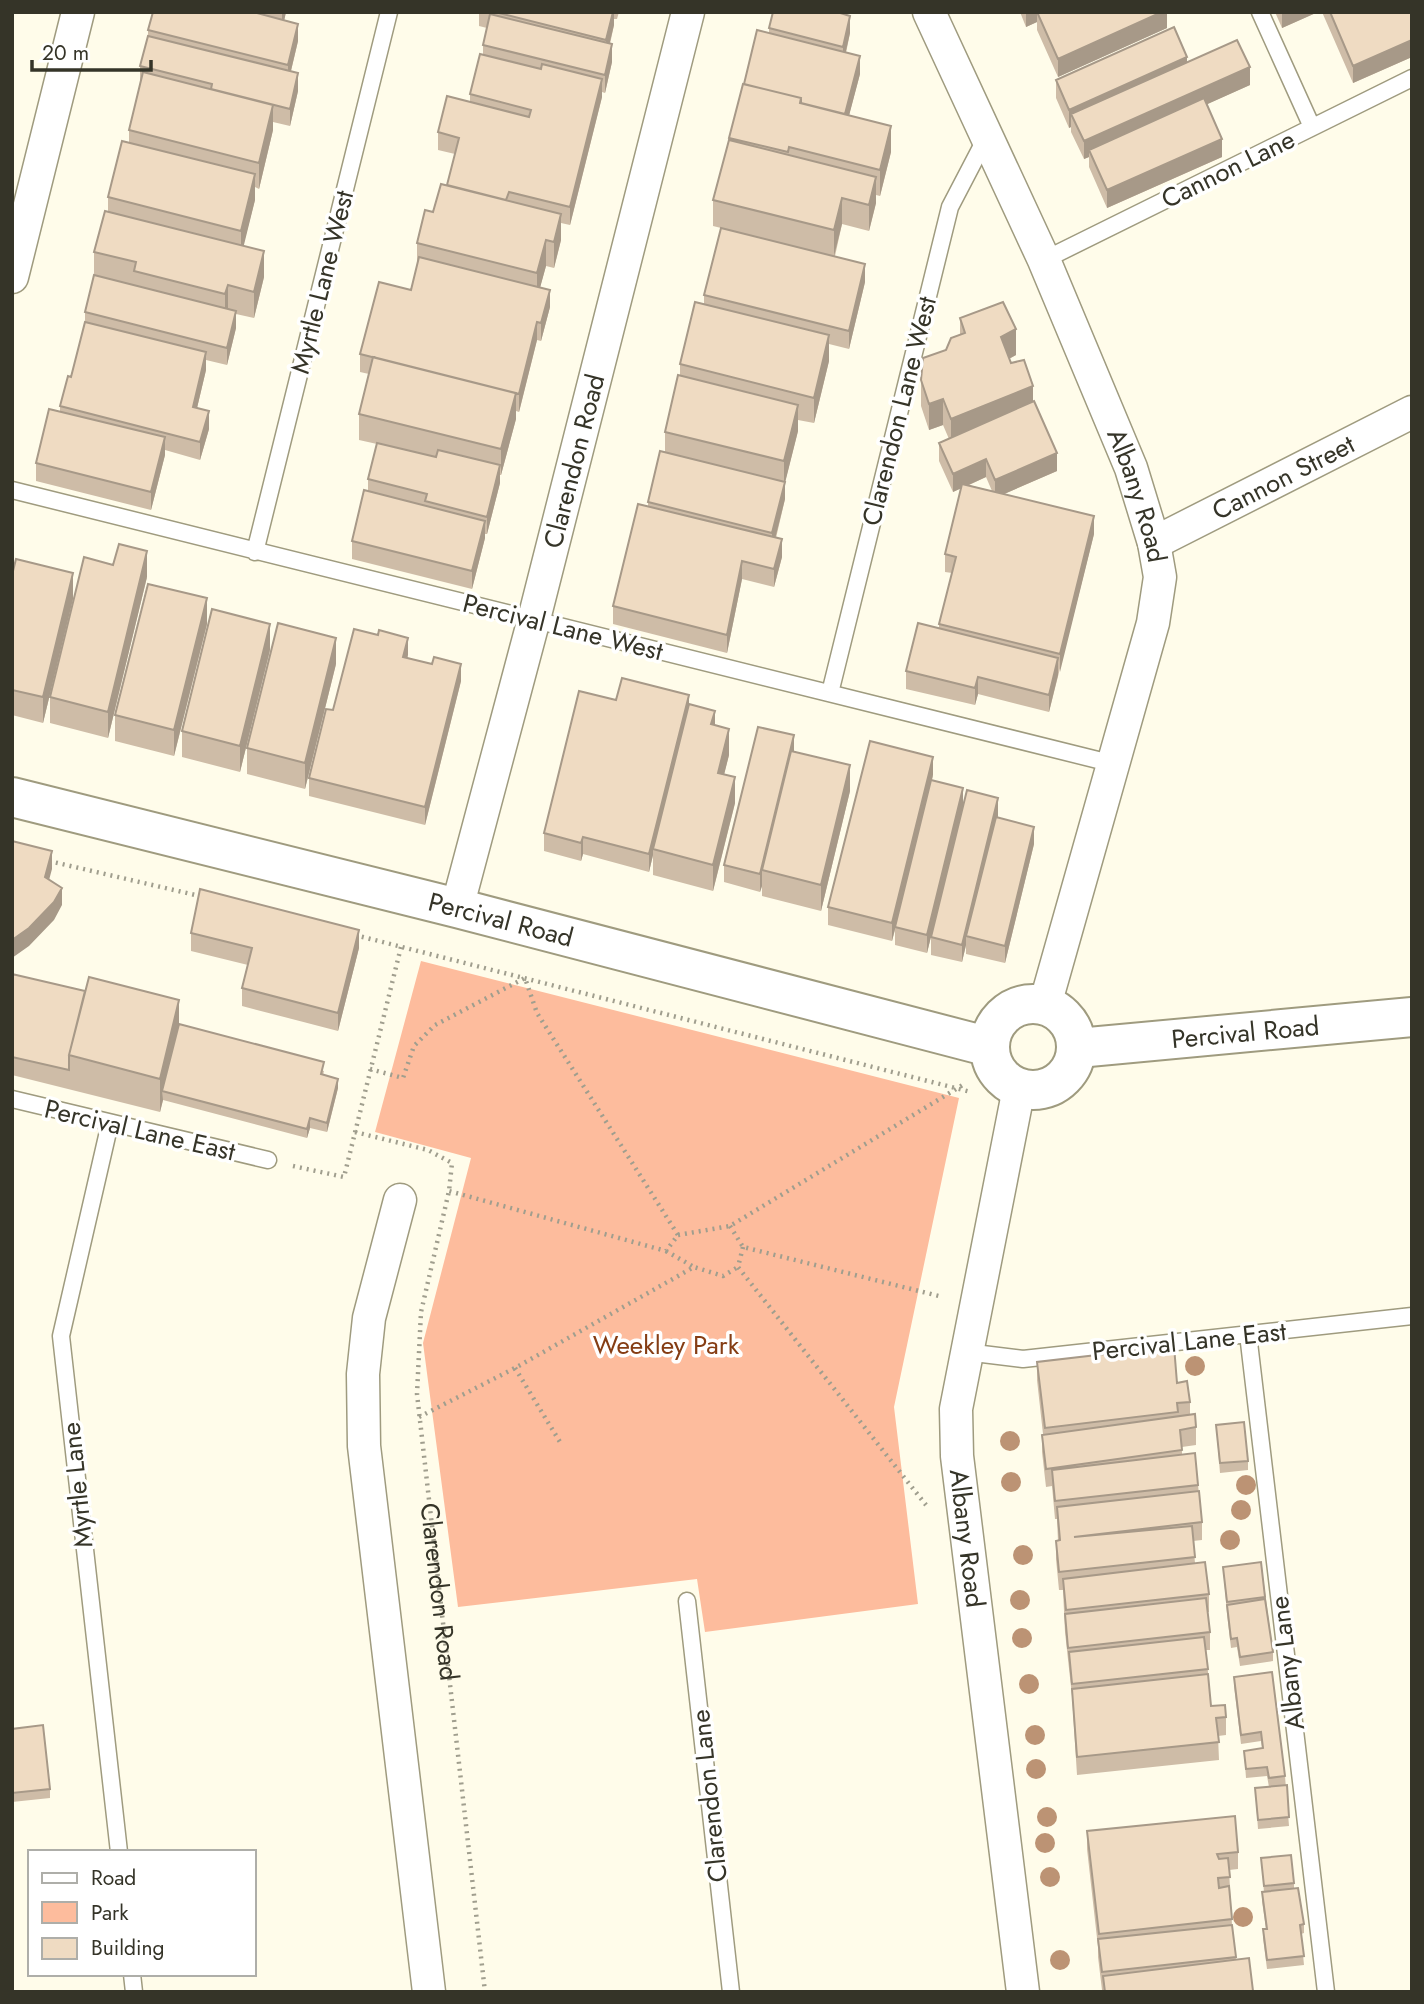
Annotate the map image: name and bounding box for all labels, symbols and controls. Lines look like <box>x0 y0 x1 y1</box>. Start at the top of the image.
scale bar <box>32 28 150 72</box>
text: 20 m <box>42 38 89 68</box>
street label: Cannon Lane <box>1155 120 1301 218</box>
street label: Myrtle Lane West <box>281 186 363 378</box>
street label: Clarendon Lane West <box>852 292 946 530</box>
street label: Clarendon Road <box>534 370 614 552</box>
street label: Albany Road <box>1097 422 1176 565</box>
street label: Cannon Street <box>1205 425 1362 529</box>
street label: Percival Lane West <box>459 584 668 670</box>
street label: Percival Road <box>424 883 578 957</box>
street label: Percival Road <box>1170 1007 1321 1058</box>
street label: Percival Lane East <box>41 1090 240 1171</box>
street label: Percival Lane East <box>1090 1312 1289 1370</box>
park label: Weekley Park <box>593 1326 740 1364</box>
street label: Myrtle Lane <box>52 1420 102 1550</box>
street label: Albany Road <box>940 1467 995 1610</box>
street label: Clarendon Road <box>411 1501 468 1683</box>
street label: Albany Lane <box>1260 1594 1314 1732</box>
street label: Clarendon Lane <box>681 1708 737 1884</box>
legend <box>28 1850 256 1976</box>
text: Road <box>91 1863 136 1893</box>
text: Park <box>91 1898 129 1928</box>
text: Building <box>91 1933 164 1963</box>

